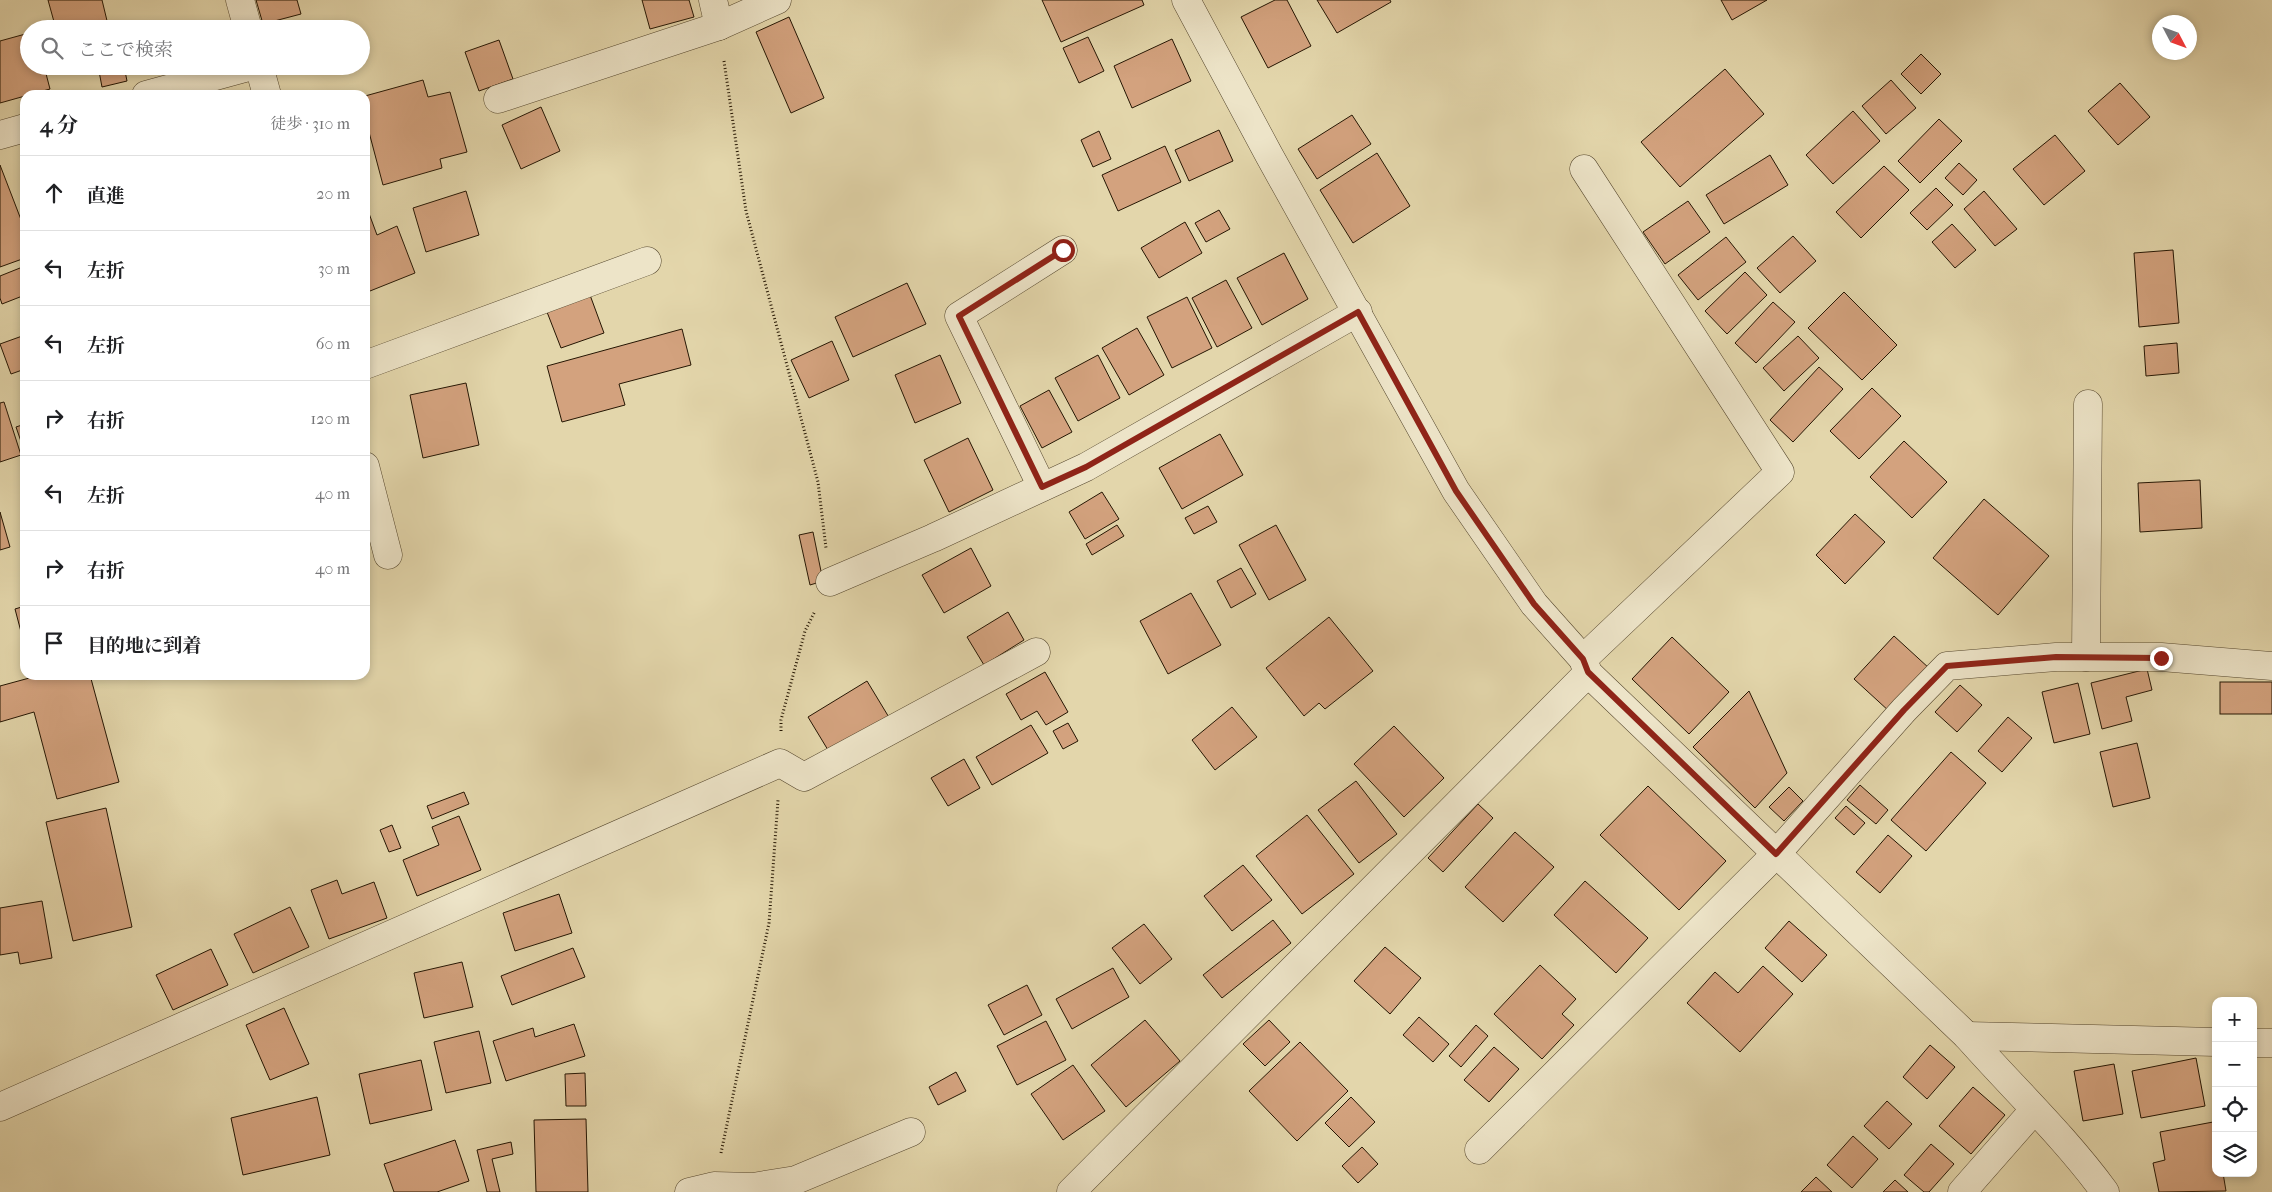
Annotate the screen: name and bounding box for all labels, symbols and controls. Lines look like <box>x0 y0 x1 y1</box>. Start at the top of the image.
north arrow <box>2152 15 2197 60</box>
search box <box>20 20 370 75</box>
icon: search <box>38 34 66 62</box>
text: ここで検索 <box>78 39 173 61</box>
text: 4 分 <box>40 113 78 137</box>
text: 徒歩 · 310 m <box>270 114 350 133</box>
icon: ahead <box>40 179 68 207</box>
text: 20 m <box>316 184 350 203</box>
text: 直進 <box>87 185 125 207</box>
route start <box>1052 239 1075 262</box>
icon: left <box>40 254 68 282</box>
text: 30 m <box>318 259 350 278</box>
text: 左折 <box>87 260 125 282</box>
icon: left <box>40 329 68 357</box>
text: 60 m <box>316 334 350 353</box>
text: 左折 <box>87 335 125 357</box>
icon: right <box>40 404 68 432</box>
text: 120 m <box>311 409 350 428</box>
text: 右折 <box>87 410 125 432</box>
icon: left <box>40 479 68 507</box>
text: 40 m <box>315 484 350 503</box>
text: 左折 <box>87 485 125 507</box>
icon: right <box>40 554 68 582</box>
text: 40 m <box>315 559 350 578</box>
text: 右折 <box>87 560 125 582</box>
icon: arrive <box>40 629 68 657</box>
text: 目的地に到着 <box>87 635 201 657</box>
route end <box>2150 647 2173 670</box>
map controls <box>2212 997 2257 1177</box>
button: + <box>2212 997 2257 1042</box>
button: − <box>2212 1042 2257 1087</box>
button: locate <box>2212 1087 2257 1132</box>
button: layers <box>2212 1132 2257 1177</box>

